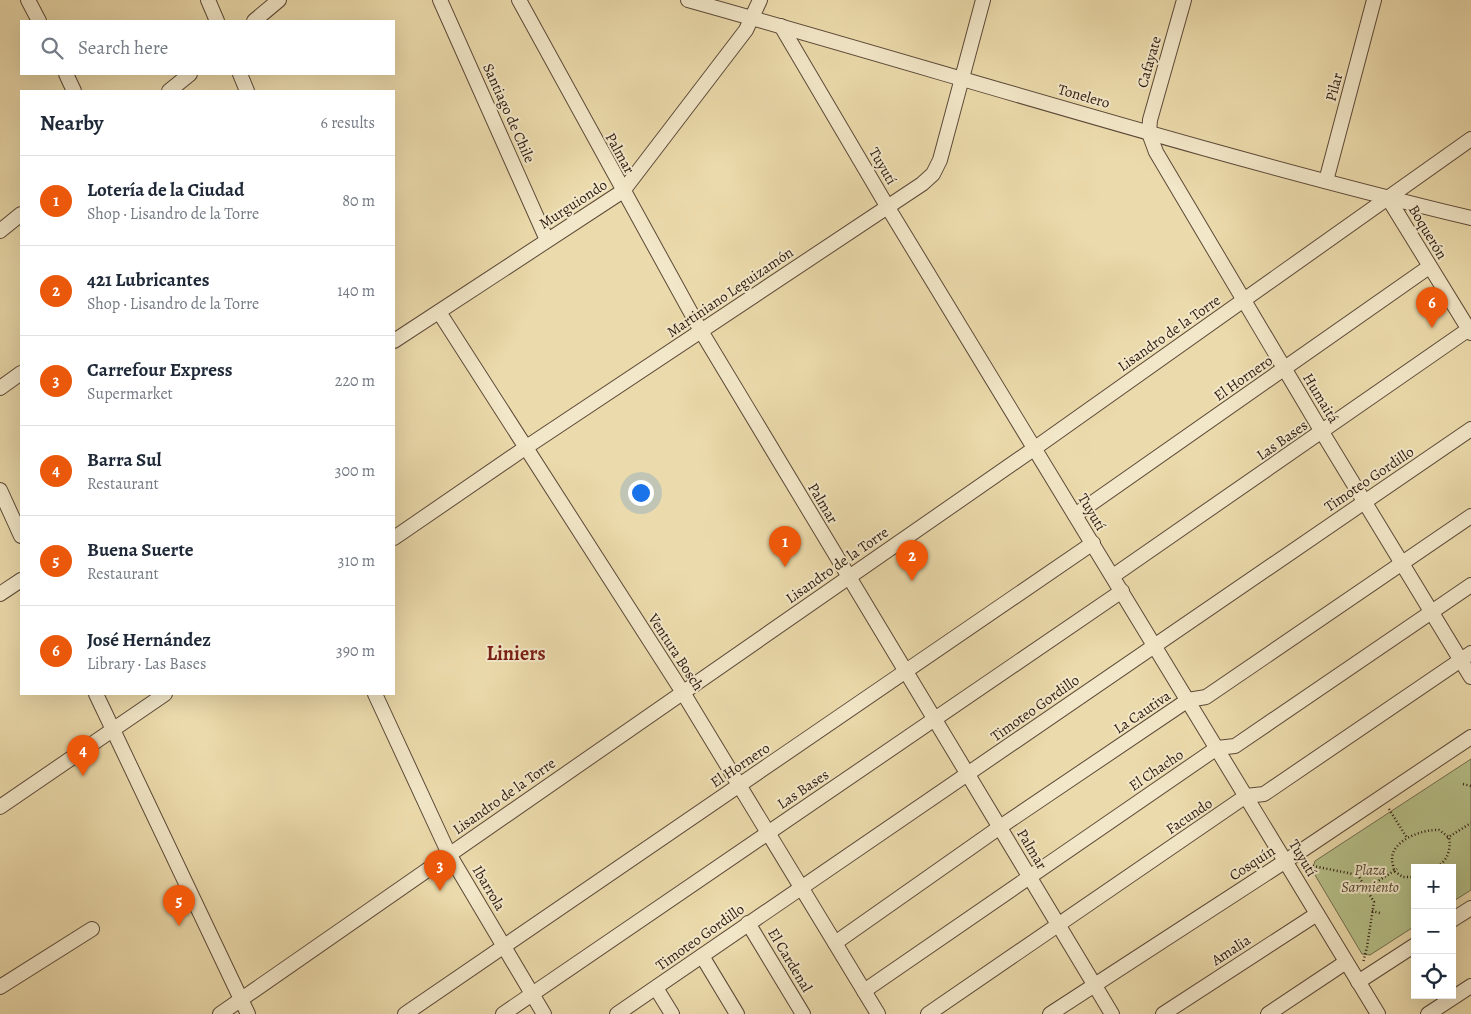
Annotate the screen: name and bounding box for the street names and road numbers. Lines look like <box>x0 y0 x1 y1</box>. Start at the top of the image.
street label: Cafayate <box>1132 34 1166 90</box>
street label: Santiago de Chile <box>478 60 540 166</box>
street label: Pilar <box>1321 70 1347 103</box>
street label: Tonelero <box>1056 79 1112 113</box>
street label: Palmar <box>601 129 639 177</box>
street label: Tuyutí <box>864 144 902 188</box>
street label: Murguiondo <box>535 175 611 233</box>
street label: Boquerón <box>1404 201 1452 263</box>
street label: Martiniano Leguizamón <box>663 242 797 342</box>
street label: Lisandro de la Torre <box>1114 290 1225 376</box>
street label: El Hornero <box>1210 350 1276 406</box>
street label: Humaitá <box>1298 369 1344 427</box>
street label: Las Bases <box>1252 415 1312 465</box>
street label: Timoteo Gordillo <box>1320 442 1418 516</box>
street label: Palmar <box>803 479 843 527</box>
street label: Tuyutí <box>1073 490 1111 534</box>
street label: Lisandro de la Torre <box>782 522 893 608</box>
street label: Ventura Bosch <box>643 609 708 694</box>
street label: Timoteo Gordillo <box>987 670 1083 746</box>
street label: La Cautiva <box>1110 686 1174 738</box>
street label: El Hornero <box>706 738 774 792</box>
street label: El Chacho <box>1125 744 1187 796</box>
street label: Lisandro de la Torre <box>449 753 560 839</box>
street label: Las Bases <box>773 764 833 814</box>
street label: Facundo <box>1162 793 1216 839</box>
street label: Palmar <box>1012 825 1052 873</box>
street label: Tuyutí <box>1284 836 1322 880</box>
street label: Cosquín <box>1225 841 1279 885</box>
street label: Ibarrola <box>468 862 510 914</box>
street label: Timoteo Gordillo <box>652 899 748 975</box>
street label: El Cardenal <box>763 924 817 996</box>
street label: Amalia <box>1207 930 1254 971</box>

